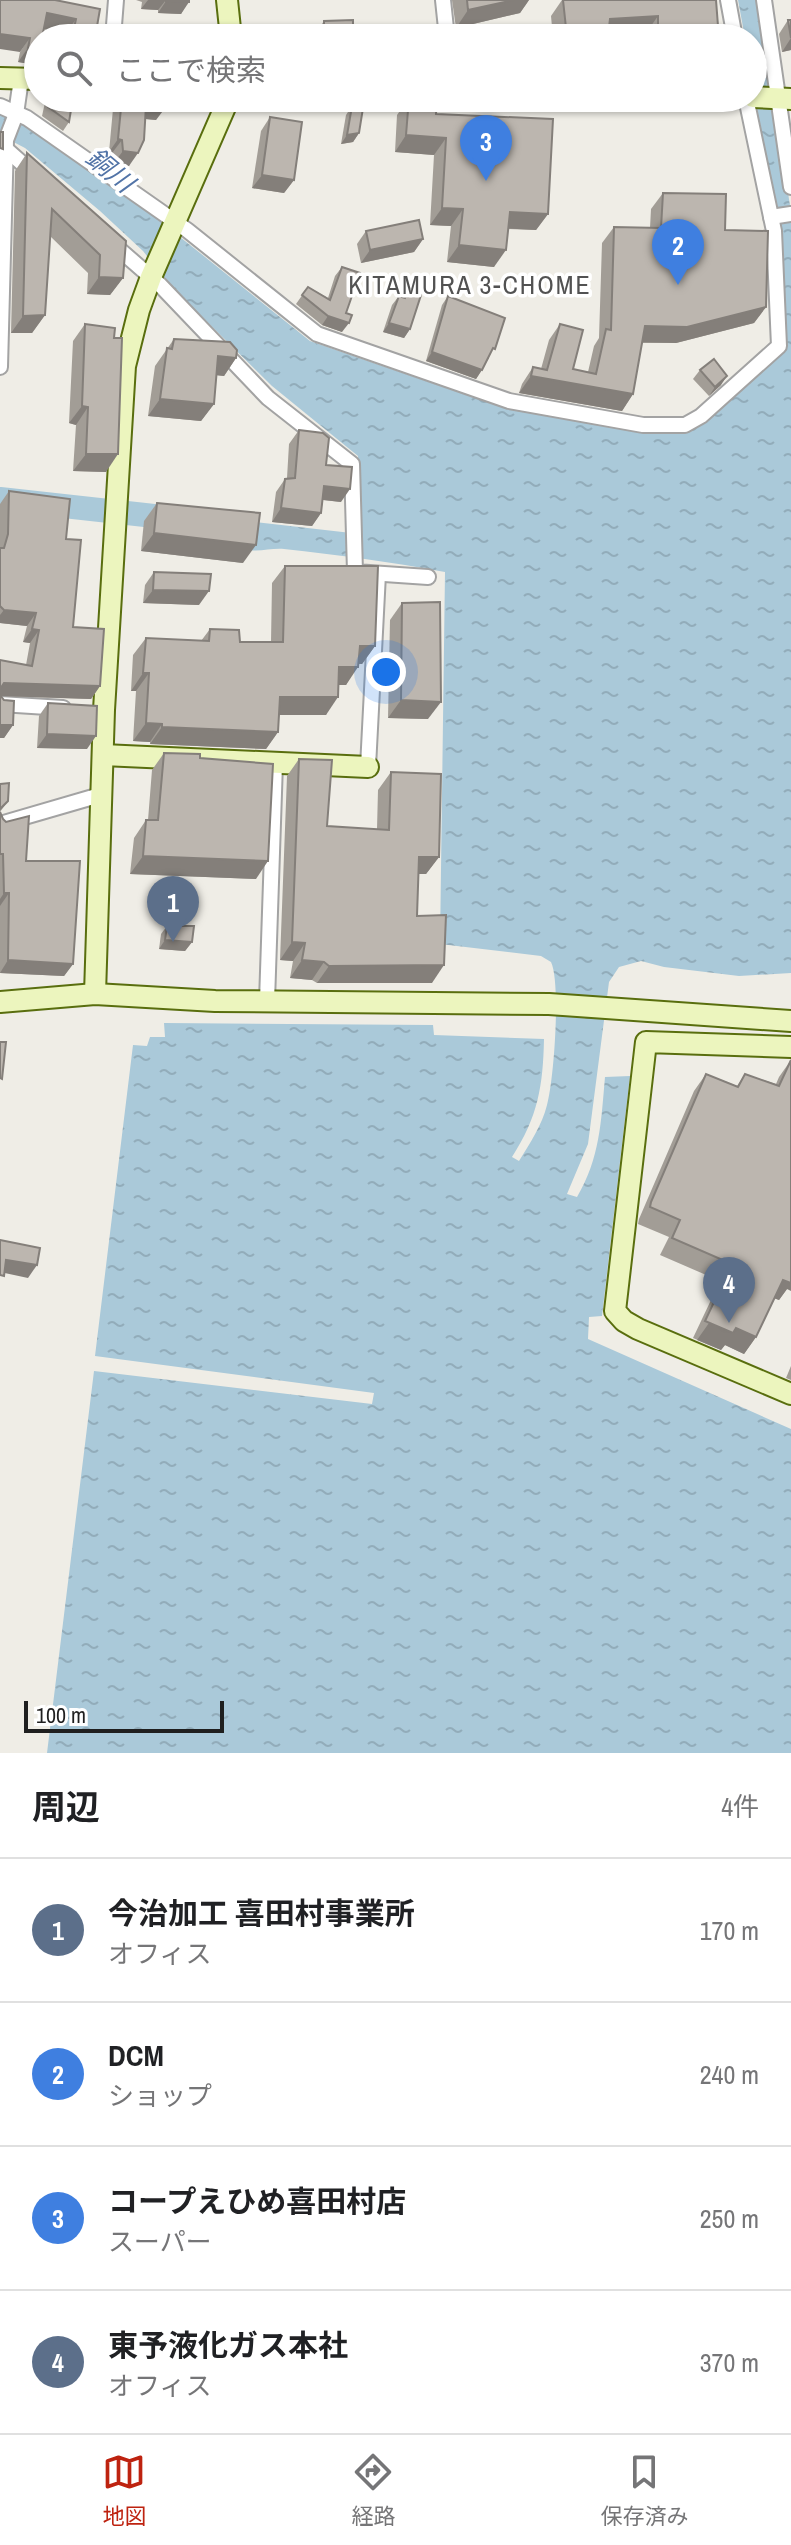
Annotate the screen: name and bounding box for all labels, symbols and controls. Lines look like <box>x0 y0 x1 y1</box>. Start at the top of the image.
search box <box>24 24 767 112</box>
icon: search <box>52 46 96 90</box>
text: ここで検索 <box>116 50 266 90</box>
pin: 3 <box>460 115 512 181</box>
water label: 銅川 <box>79 139 144 202</box>
pin: 2 <box>652 219 704 285</box>
district label: KITAMURA 3-CHOME <box>348 267 592 302</box>
your location <box>366 652 406 692</box>
pin: 1 <box>147 876 199 942</box>
pin: 4 <box>703 1257 755 1323</box>
scale bar <box>24 1697 224 1733</box>
text: 100 m <box>36 1700 86 1730</box>
text: 周辺 <box>32 1784 100 1830</box>
text: 4件 <box>721 1789 759 1824</box>
text: 今治加工 喜田村事業所 <box>108 1893 415 1933</box>
text: 1 <box>52 1913 64 1948</box>
text: 170 m <box>700 1913 759 1948</box>
text: オフィス <box>108 1936 211 1971</box>
text: DCM <box>108 2035 164 2075</box>
text: 2 <box>52 2057 64 2092</box>
text: 240 m <box>700 2057 759 2092</box>
text: ショップ <box>108 2078 212 2113</box>
text: コープえひめ喜田村店 <box>108 2181 406 2221</box>
text: 3 <box>52 2201 64 2236</box>
text: 250 m <box>700 2201 759 2236</box>
text: スーパー <box>108 2224 212 2259</box>
text: 東予液化ガス本社 <box>108 2325 348 2365</box>
text: 4 <box>52 2345 64 2380</box>
text: 370 m <box>700 2345 759 2380</box>
text: オフィス <box>108 2368 211 2403</box>
tab: 地図 <box>102 2450 147 2531</box>
tab: 経路 <box>351 2450 396 2531</box>
tab: 保存済み <box>600 2450 689 2531</box>

